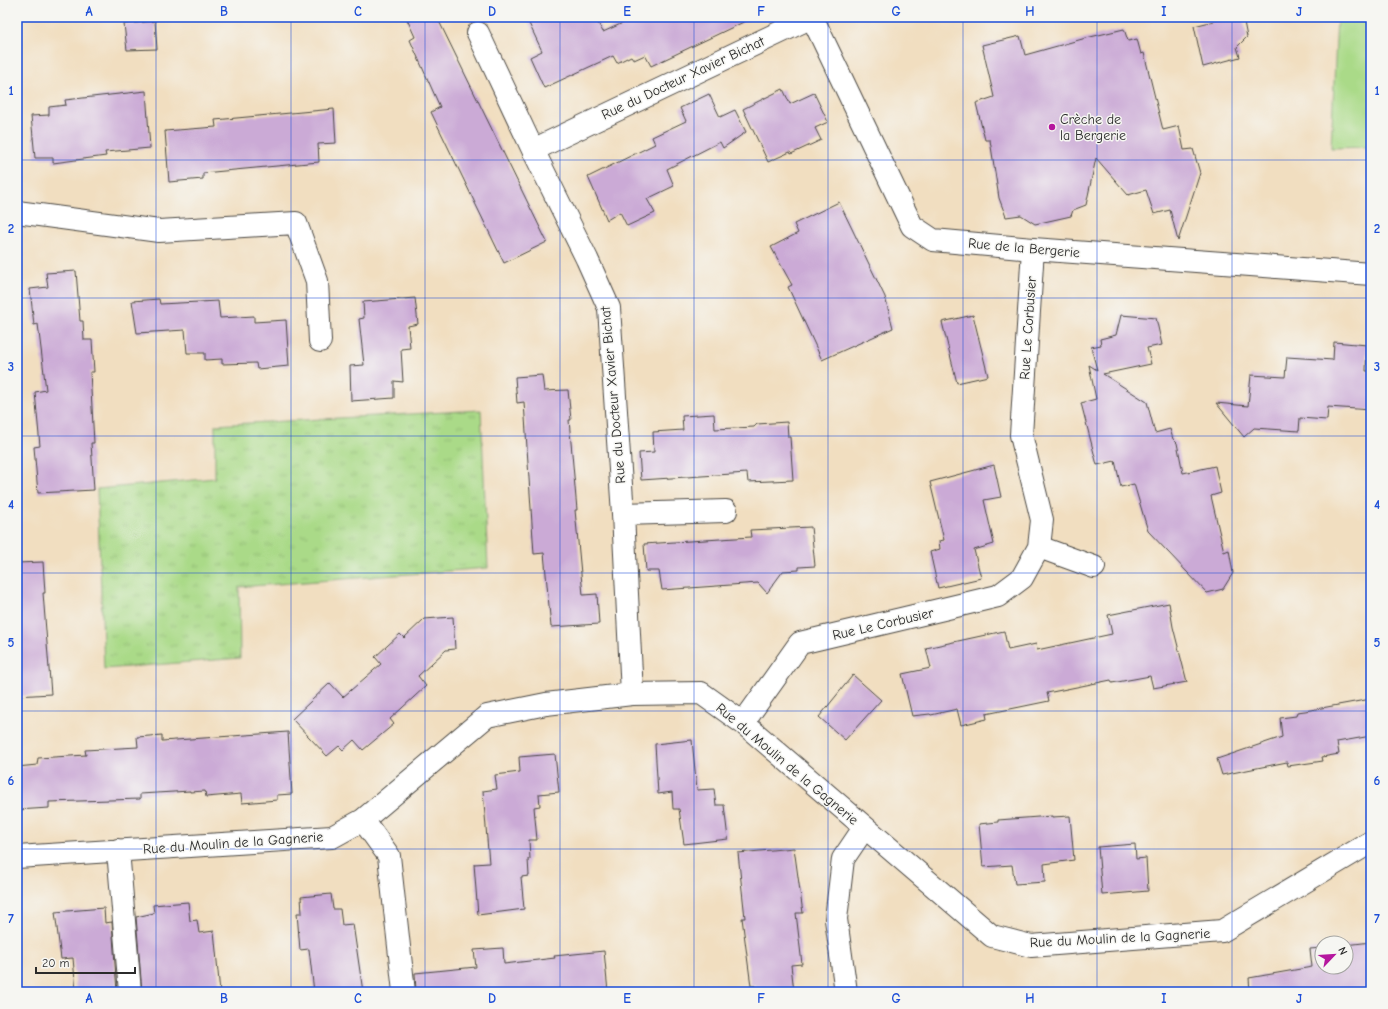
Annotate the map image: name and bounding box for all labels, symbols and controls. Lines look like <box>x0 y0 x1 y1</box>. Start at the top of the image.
text: A <box>85 4 93 19</box>
text: B <box>220 4 228 19</box>
text: C <box>354 4 362 19</box>
text: D <box>488 4 496 19</box>
text: E <box>623 4 631 19</box>
text: F <box>757 4 765 19</box>
text: G <box>891 4 901 19</box>
text: H <box>1025 4 1035 19</box>
text: I <box>1161 4 1167 19</box>
text: J <box>1296 4 1302 19</box>
street label: Rue du Docteur Xavier Bichat <box>599 32 768 123</box>
text: 1 <box>8 83 14 98</box>
text: 1 <box>1374 83 1380 98</box>
place label: Crèche de la Bergerie <box>1060 111 1126 144</box>
marker: Crèche de la Bergerie <box>1047 122 1057 132</box>
text: 2 <box>8 221 14 236</box>
text: 2 <box>1374 221 1380 236</box>
street label: Rue de la Bergerie <box>967 235 1081 261</box>
street label: Rue Le Corbusier <box>1016 275 1040 380</box>
street label: Rue du Docteur Xavier Bichat <box>597 305 629 484</box>
text: 3 <box>8 359 14 374</box>
text: 3 <box>1374 359 1380 374</box>
text: 4 <box>8 497 14 512</box>
text: 4 <box>1374 497 1380 512</box>
street label: Rue Le Corbusier <box>831 604 936 644</box>
text: 5 <box>8 635 15 650</box>
text: 5 <box>1374 635 1381 650</box>
street label: Rue du Moulin de la Gagnerie <box>712 699 862 829</box>
text: 6 <box>8 773 15 788</box>
text: 6 <box>1374 773 1381 788</box>
street label: Rue du Moulin de la Gagnerie <box>142 828 324 858</box>
text: 7 <box>8 911 14 926</box>
text: 7 <box>1374 911 1380 926</box>
street label: Rue du Moulin de la Gagnerie <box>1029 925 1211 951</box>
north arrow <box>1314 935 1354 975</box>
text: N <box>1335 945 1350 957</box>
scale bar <box>36 949 135 975</box>
text: 20 m <box>42 956 70 970</box>
text: A <box>85 991 93 1006</box>
text: B <box>220 991 228 1006</box>
text: C <box>354 991 362 1006</box>
text: D <box>488 991 496 1006</box>
text: E <box>623 991 631 1006</box>
text: F <box>757 991 765 1006</box>
text: G <box>891 991 901 1006</box>
text: H <box>1025 991 1035 1006</box>
text: I <box>1161 991 1167 1006</box>
text: J <box>1296 991 1302 1006</box>

